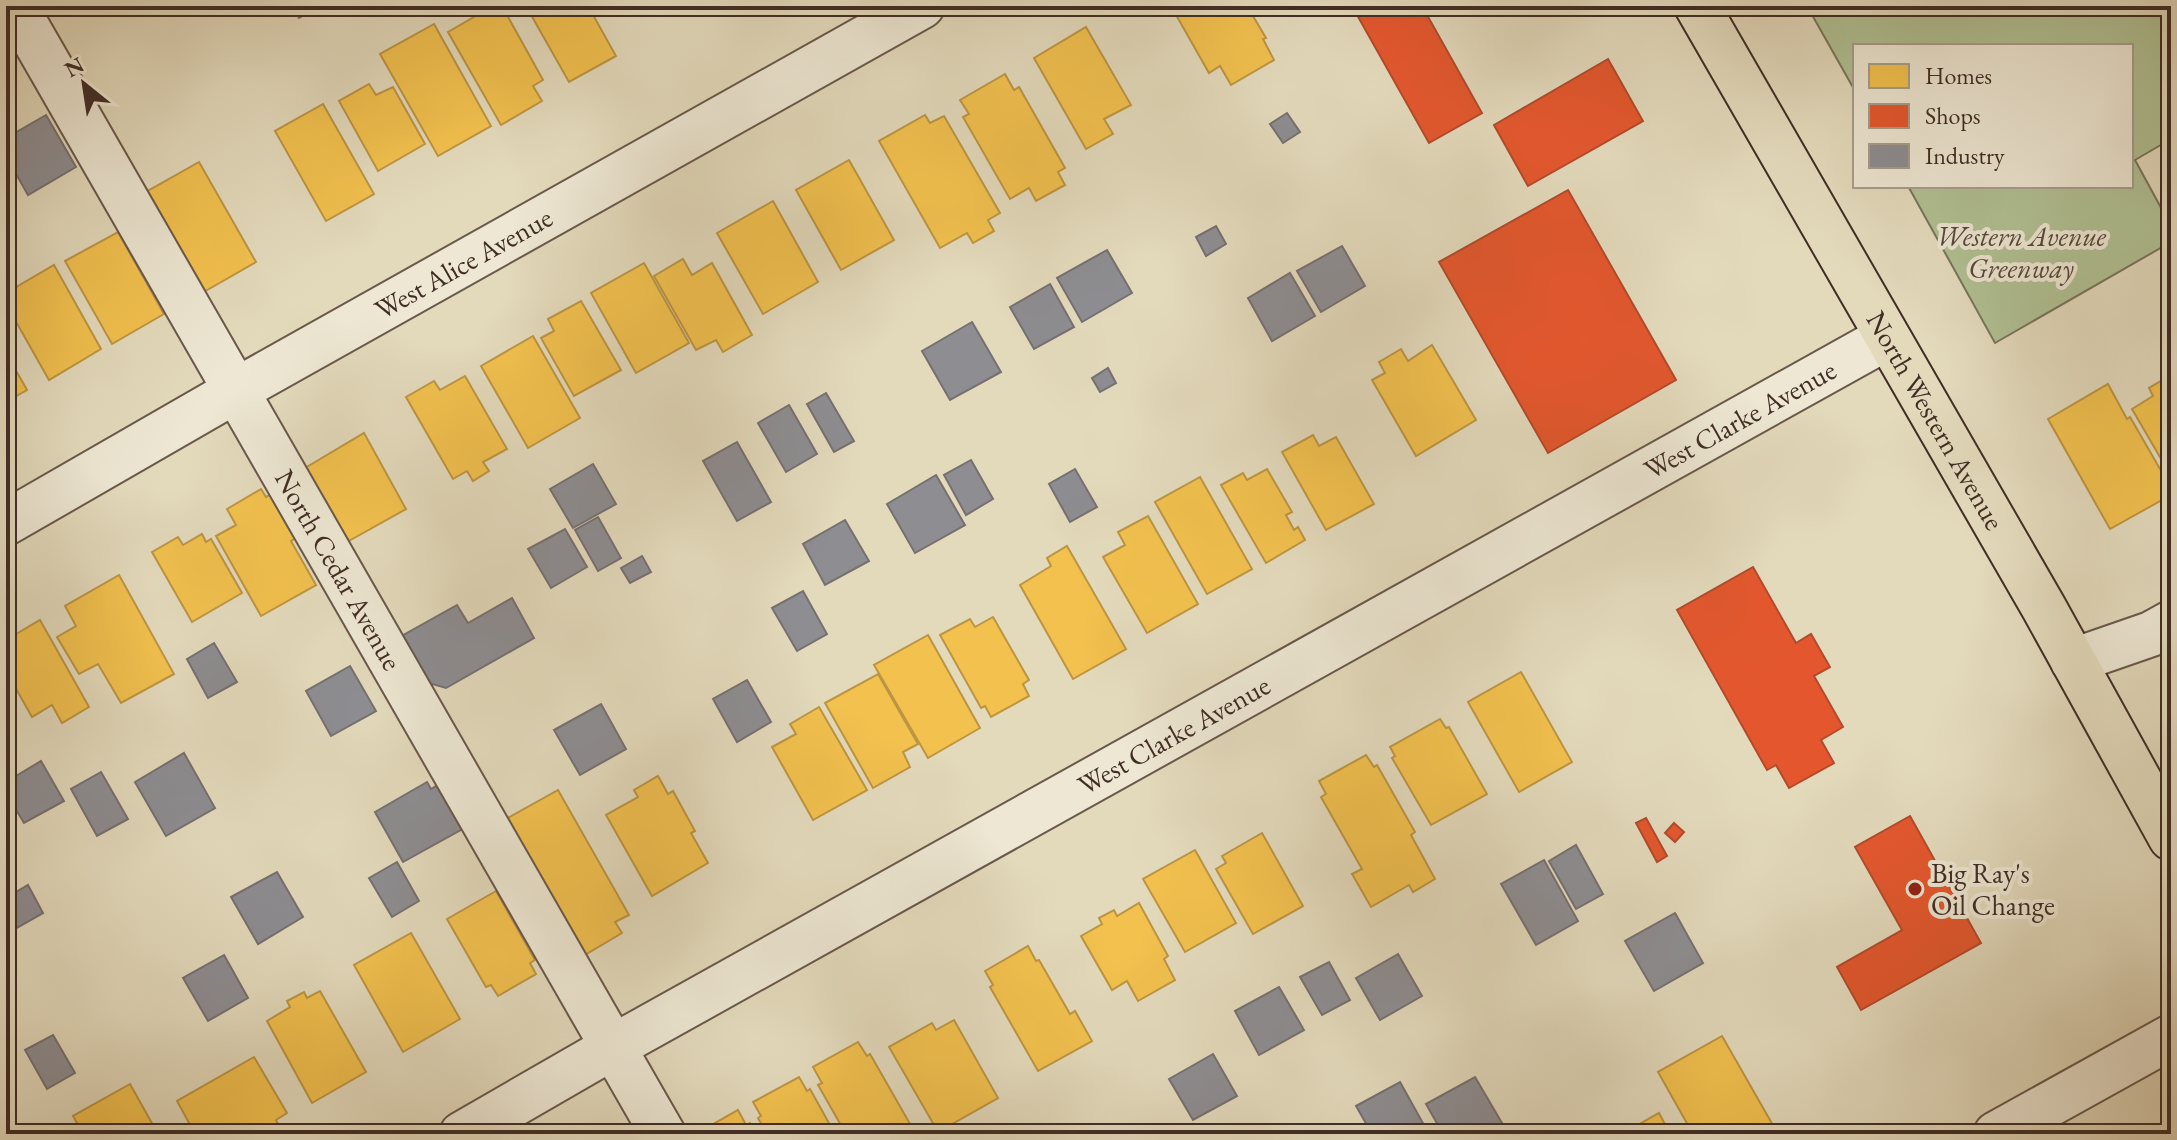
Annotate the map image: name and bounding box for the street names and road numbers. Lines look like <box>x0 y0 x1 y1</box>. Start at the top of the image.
street label: West Alice Avenue <box>368 199 559 327</box>
street label: North Western Avenue <box>1858 304 2013 536</box>
street label: West Clarke Avenue <box>1637 352 1842 487</box>
street label: North Cedar Avenue <box>267 463 411 676</box>
street label: West Clarke Avenue <box>1071 667 1276 803</box>

